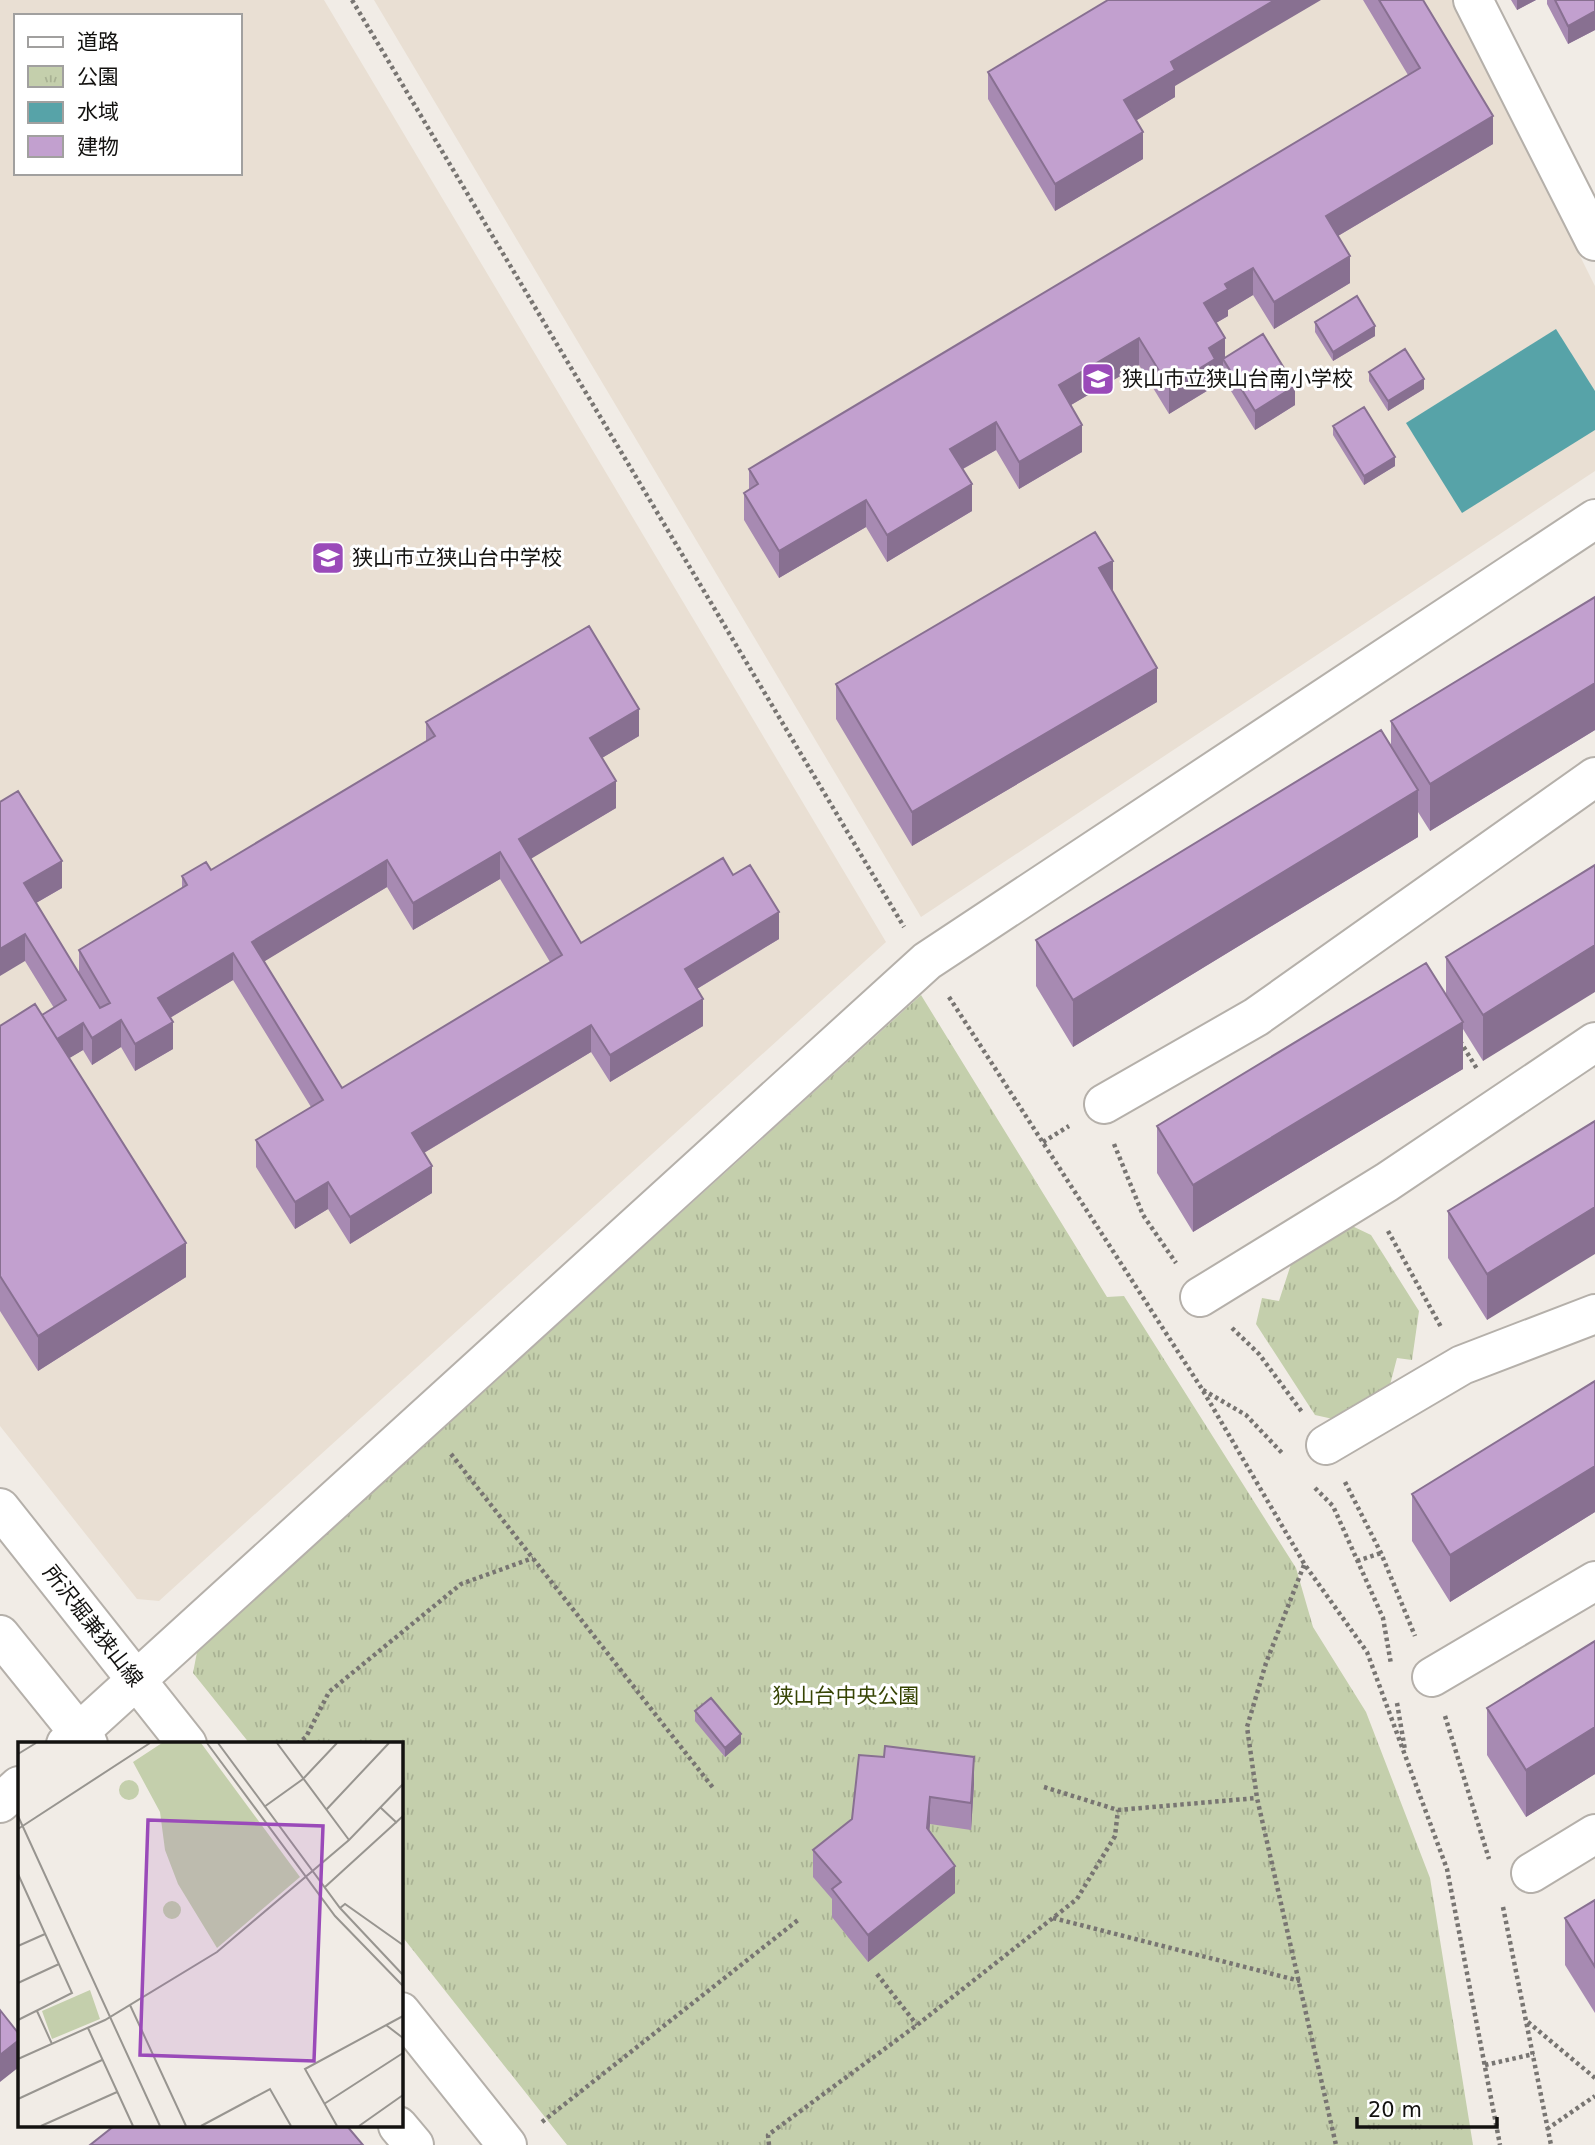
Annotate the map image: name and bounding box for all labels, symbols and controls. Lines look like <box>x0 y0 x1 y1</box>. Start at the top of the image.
legend <box>14 14 242 175</box>
text: 道路 <box>77 30 119 54</box>
text: 公園 <box>77 65 119 89</box>
text: 水域 <box>77 100 119 124</box>
text: 建物 <box>77 135 119 159</box>
school or university icon: 狭山市立狭山台南小学校 <box>1079 360 1117 398</box>
place label: 狭山市立狭山台南小学校 <box>1122 367 1353 391</box>
school or university icon: 狭山市立狭山台中学校 <box>309 539 347 577</box>
place label: 狭山市立狭山台中学校 <box>352 546 562 570</box>
street label: 所沢堀兼狭山線 <box>38 1561 148 1691</box>
park label: 狭山台中央公園 <box>773 1684 920 1708</box>
inset map <box>18 1742 402 2128</box>
scale bar <box>1357 2086 1497 2130</box>
text: 20 m <box>1368 2098 1422 2122</box>

